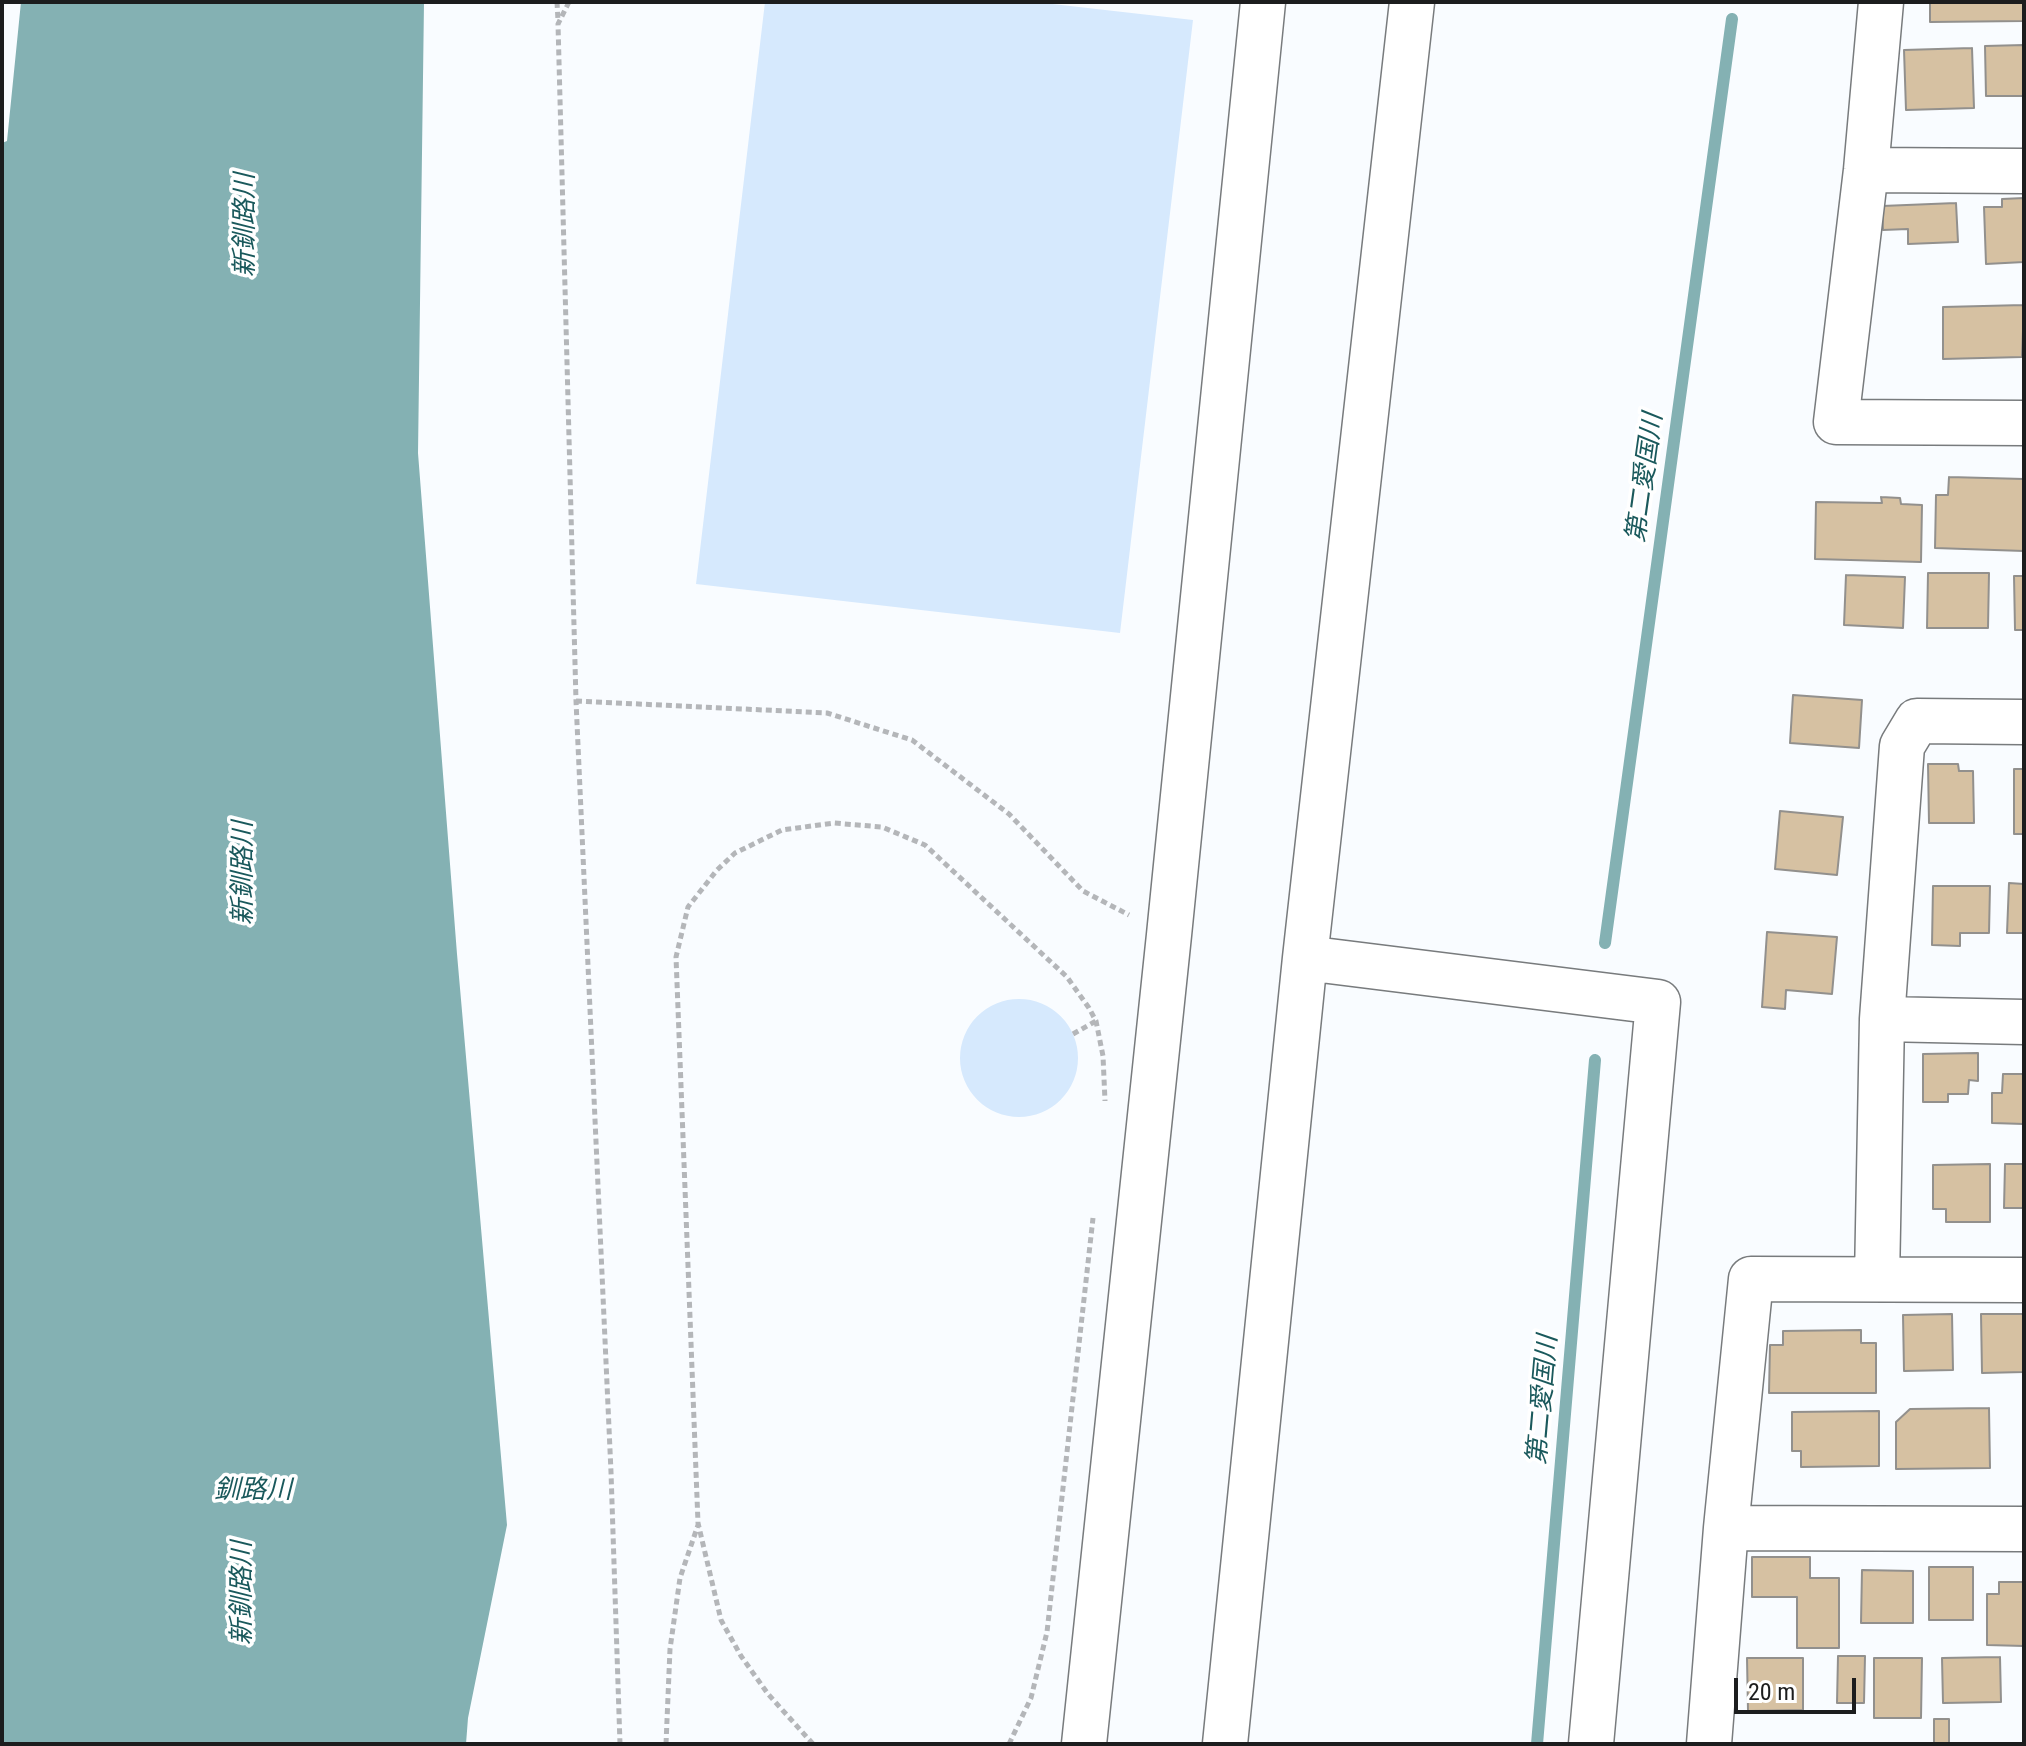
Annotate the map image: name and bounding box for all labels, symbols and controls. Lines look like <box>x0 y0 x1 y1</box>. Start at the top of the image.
water label: 新釧路川 <box>230 173 262 277</box>
water label: 第二愛国川 <box>1622 411 1670 545</box>
water label: 新釧路川 <box>228 821 260 925</box>
water label: 第二愛国川 <box>1523 1334 1565 1466</box>
water label: 釧路川 <box>214 1475 292 1507</box>
water label: 新釧路川 <box>227 1541 259 1645</box>
scale bar <box>1738 1662 1860 1712</box>
text: 20 m <box>1748 1678 1795 1706</box>

